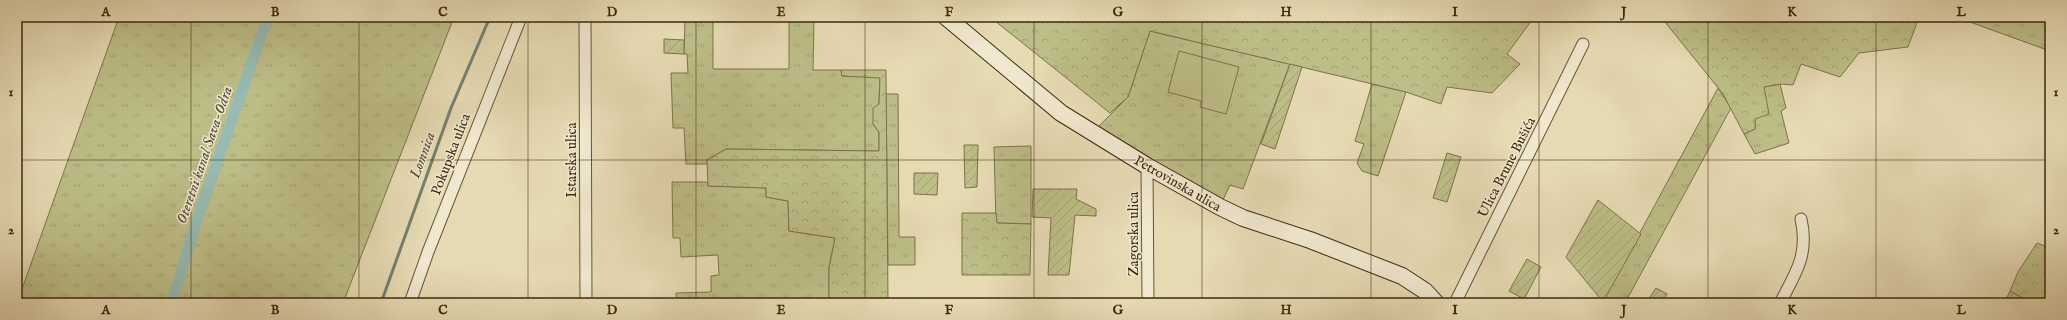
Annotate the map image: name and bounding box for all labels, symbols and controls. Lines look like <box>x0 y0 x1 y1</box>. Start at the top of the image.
text: A <box>101 4 112 21</box>
text: B <box>271 4 280 21</box>
text: C <box>438 4 448 21</box>
text: D <box>607 4 618 21</box>
text: E <box>776 4 786 21</box>
text: F <box>945 4 954 21</box>
text: G <box>1113 4 1124 21</box>
text: H <box>1280 4 1292 21</box>
text: I <box>1452 4 1458 21</box>
text: J <box>1619 4 1627 21</box>
text: K <box>1787 4 1797 21</box>
text: L <box>1955 4 1966 21</box>
text: 1 <box>9 84 14 101</box>
water label: Oteretni kanal Sava-Odra <box>172 84 237 226</box>
text: 1 <box>2054 84 2059 101</box>
street label: Pokupska ulica <box>427 110 475 198</box>
street label: Ulica Brune Bušića <box>1474 113 1540 221</box>
street label: Istarska ulica <box>563 121 581 198</box>
water label: Lomnica <box>405 129 440 182</box>
street label: Petrovinska ulica <box>1131 152 1225 217</box>
street label: Zagorska ulica <box>1125 191 1143 276</box>
text: 2 <box>8 222 14 239</box>
text: 2 <box>2053 222 2059 239</box>
text: A <box>101 302 112 319</box>
text: B <box>271 302 280 319</box>
text: C <box>438 302 448 319</box>
text: D <box>607 302 618 319</box>
text: E <box>776 302 786 319</box>
text: F <box>945 302 954 319</box>
text: G <box>1113 302 1124 319</box>
text: H <box>1280 302 1292 319</box>
text: I <box>1452 302 1458 319</box>
text: J <box>1619 302 1627 319</box>
text: K <box>1787 302 1797 319</box>
text: L <box>1955 302 1966 319</box>

